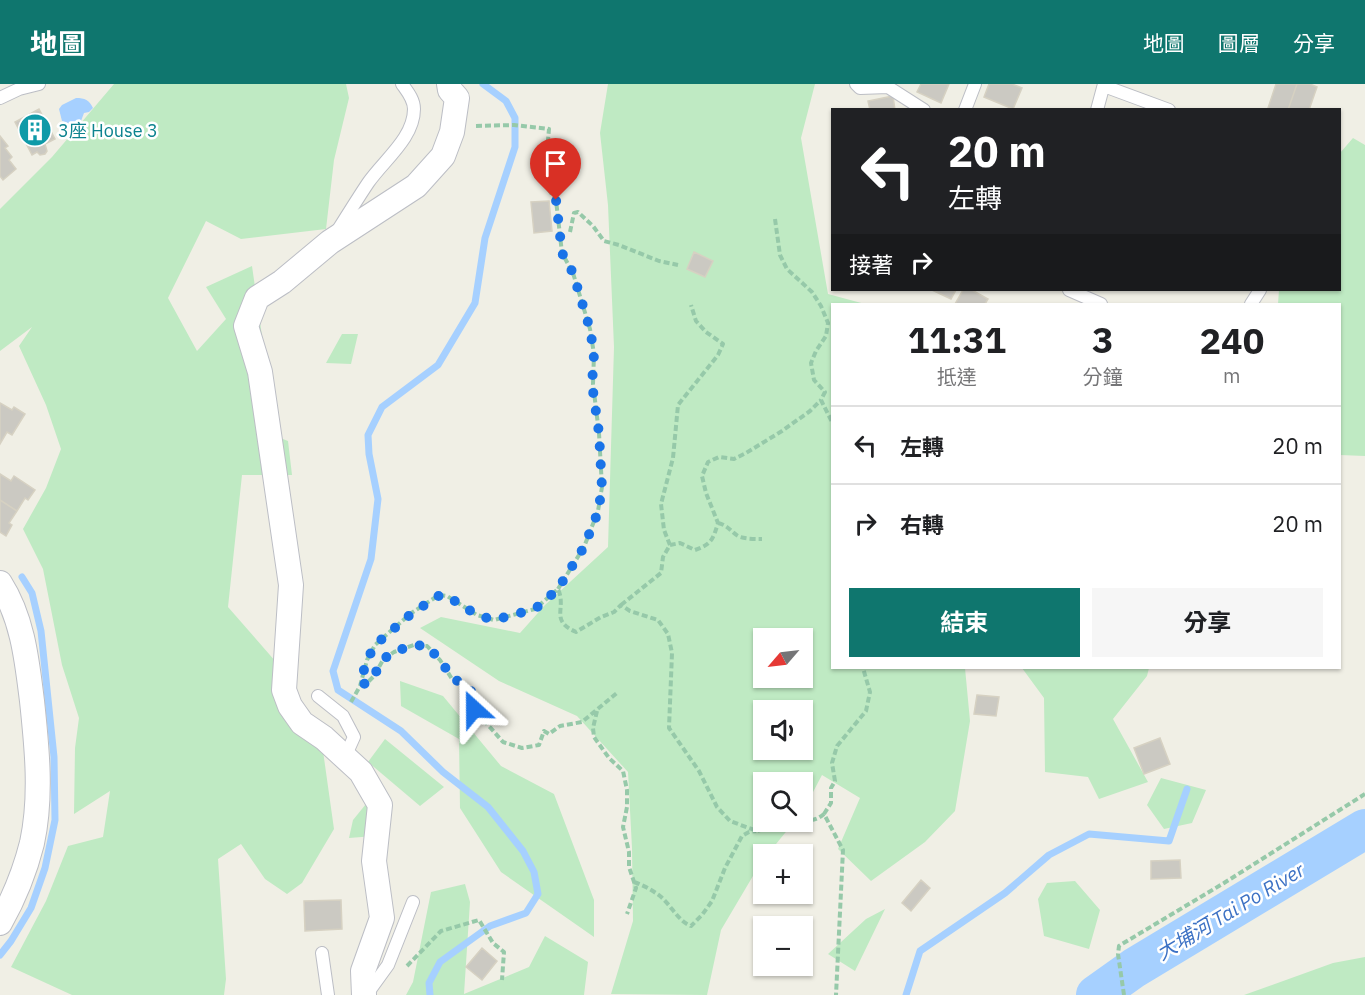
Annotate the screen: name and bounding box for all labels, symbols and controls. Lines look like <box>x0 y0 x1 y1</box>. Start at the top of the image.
text: 地圖 <box>30 25 86 62</box>
text: 地圖 <box>1143 29 1185 57</box>
text: 圖層 <box>1218 29 1260 57</box>
text: 分享 <box>1293 29 1335 57</box>
building icon: 3座 House 3 <box>17 112 53 148</box>
place label: 3座 House 3 <box>58 119 158 142</box>
text: 20 m <box>948 124 1046 179</box>
icon: left <box>849 132 927 210</box>
pin <box>530 138 581 200</box>
icon: arrive <box>539 147 572 180</box>
text: 左轉 <box>948 180 1002 215</box>
icon: right <box>905 246 938 279</box>
text: 接著 <box>849 250 893 279</box>
text: 11:31 <box>908 316 1006 363</box>
text: 3 <box>1092 316 1114 363</box>
text: 240 <box>1199 317 1264 364</box>
text: m <box>1223 362 1241 389</box>
text: 抵達 <box>937 363 977 390</box>
text: 分鐘 <box>1083 363 1123 390</box>
icon: left <box>849 429 882 462</box>
text: 20 m <box>1272 431 1323 460</box>
text: 左轉 <box>900 432 944 461</box>
icon: right <box>849 507 882 540</box>
text: 20 m <box>1272 509 1323 538</box>
text: 右轉 <box>900 510 944 539</box>
button: 結束 <box>849 588 1080 657</box>
button: 分享 <box>1092 588 1323 657</box>
north arrow <box>753 628 813 688</box>
map controls <box>753 628 813 976</box>
position arrow <box>442 677 506 741</box>
button: sound <box>753 700 813 760</box>
button: search <box>753 772 813 832</box>
button: + <box>753 844 813 904</box>
water label: 大埔河 Tai Po River <box>1151 856 1310 966</box>
button: − <box>753 916 813 976</box>

